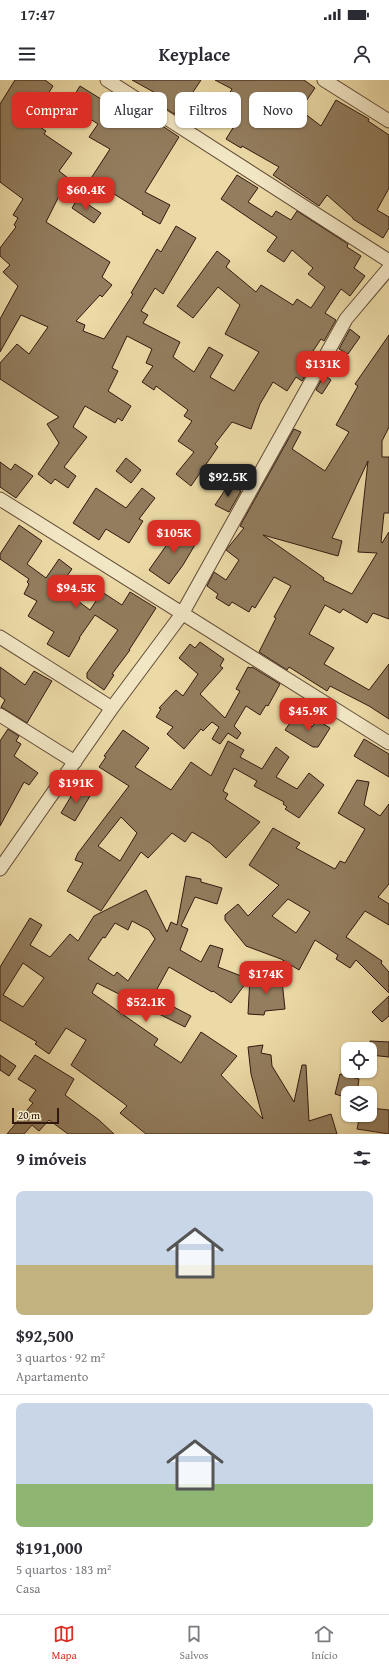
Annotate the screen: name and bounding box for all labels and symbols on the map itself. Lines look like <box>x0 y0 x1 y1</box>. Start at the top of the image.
pin: $60.4K <box>53 177 119 211</box>
pin: $131K <box>295 351 351 385</box>
pin: $92.5K <box>195 464 261 498</box>
pin: $105K <box>146 520 202 554</box>
pin: $94.5K <box>43 575 109 609</box>
pin: $45.9K <box>275 698 341 732</box>
pin: $191K <box>48 770 104 804</box>
pin: $174K <box>238 961 294 995</box>
pin: $52.1K <box>113 989 179 1023</box>
scale bar <box>12 1106 59 1125</box>

